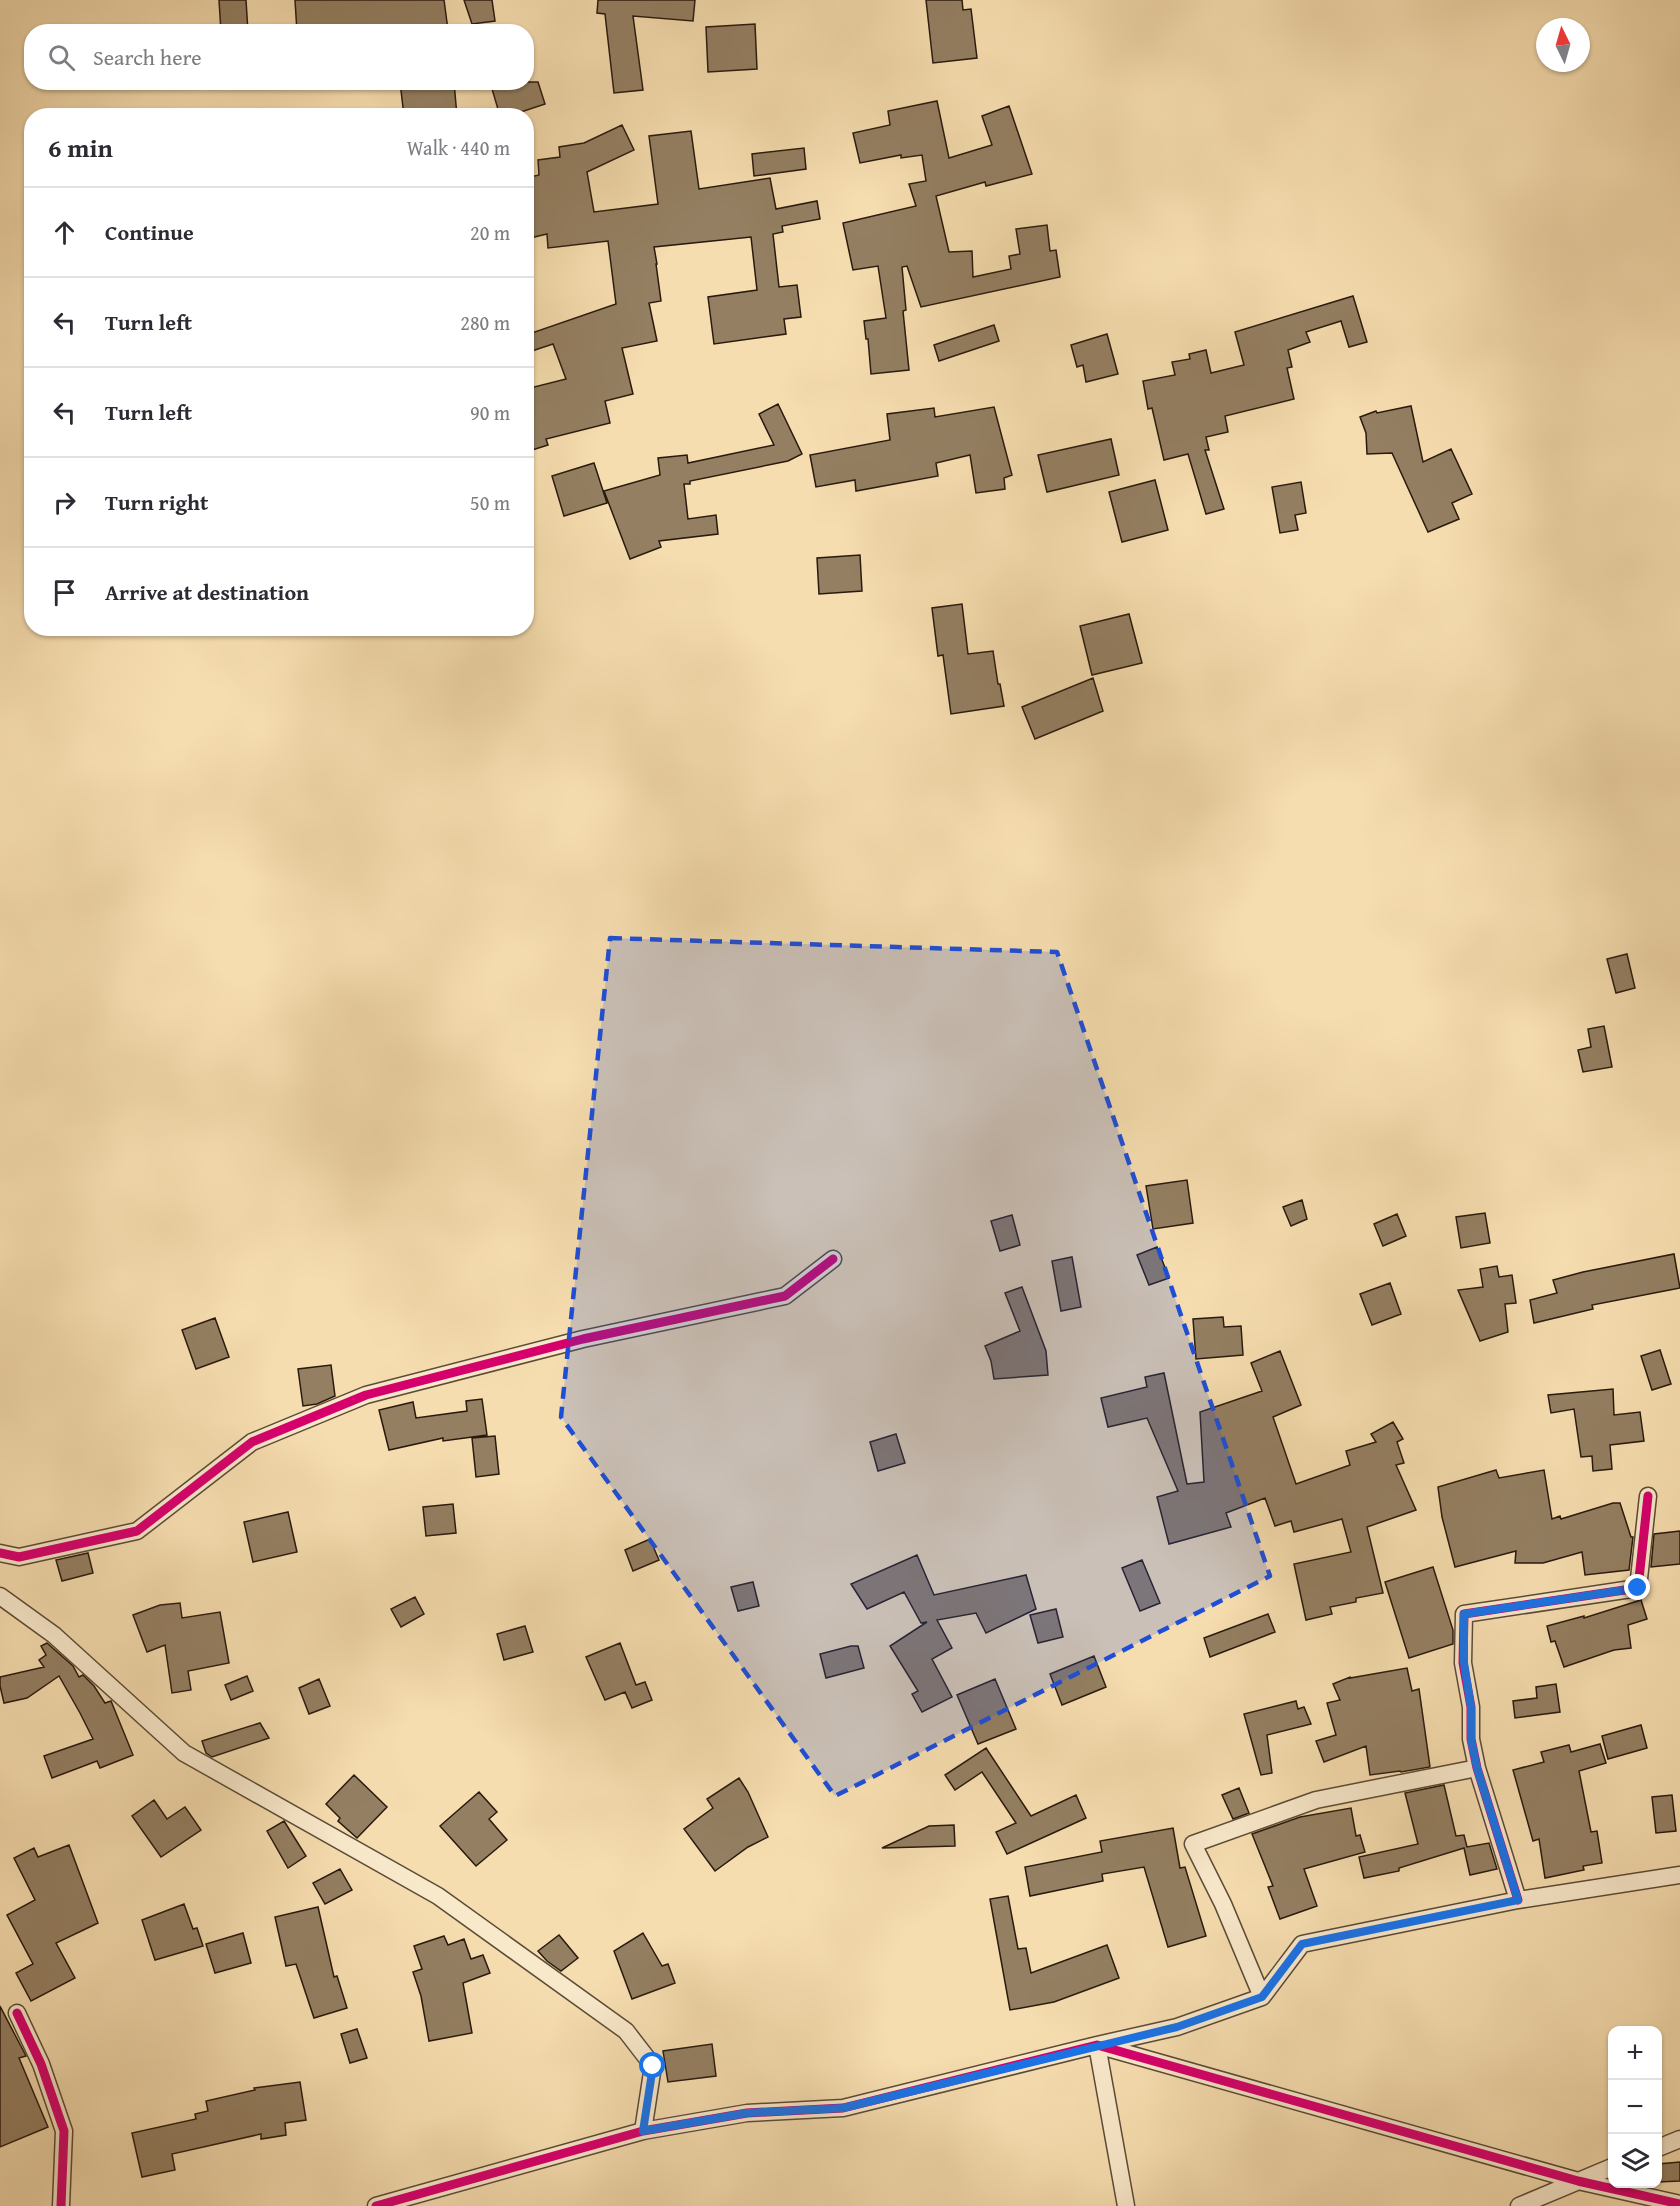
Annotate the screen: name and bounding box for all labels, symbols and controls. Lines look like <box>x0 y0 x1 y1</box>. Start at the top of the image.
north arrow <box>1536 18 1590 72</box>
search box <box>24 24 534 90</box>
icon: search <box>45 41 78 74</box>
text: Search here <box>93 41 202 73</box>
text: 6 min <box>48 128 113 167</box>
text: Walk · 440 m <box>407 133 510 162</box>
icon: ahead <box>48 216 81 249</box>
text: Continue <box>105 216 194 248</box>
text: 20 m <box>470 218 510 247</box>
icon: left <box>48 306 81 339</box>
text: Turn left <box>105 306 192 338</box>
text: 280 m <box>460 308 510 337</box>
icon: left <box>48 396 81 429</box>
text: Turn left <box>105 396 192 428</box>
text: 90 m <box>470 398 510 427</box>
icon: right <box>48 486 81 519</box>
text: Turn right <box>105 486 208 518</box>
text: 50 m <box>470 488 510 517</box>
icon: arrive <box>48 576 81 609</box>
text: Arrive at destination <box>105 576 309 608</box>
route end <box>1624 1574 1650 1600</box>
map controls <box>1608 2026 1662 2188</box>
button: + <box>1608 2026 1662 2080</box>
route start <box>639 2052 665 2078</box>
button: − <box>1608 2080 1662 2134</box>
button: layers <box>1608 2134 1662 2188</box>

